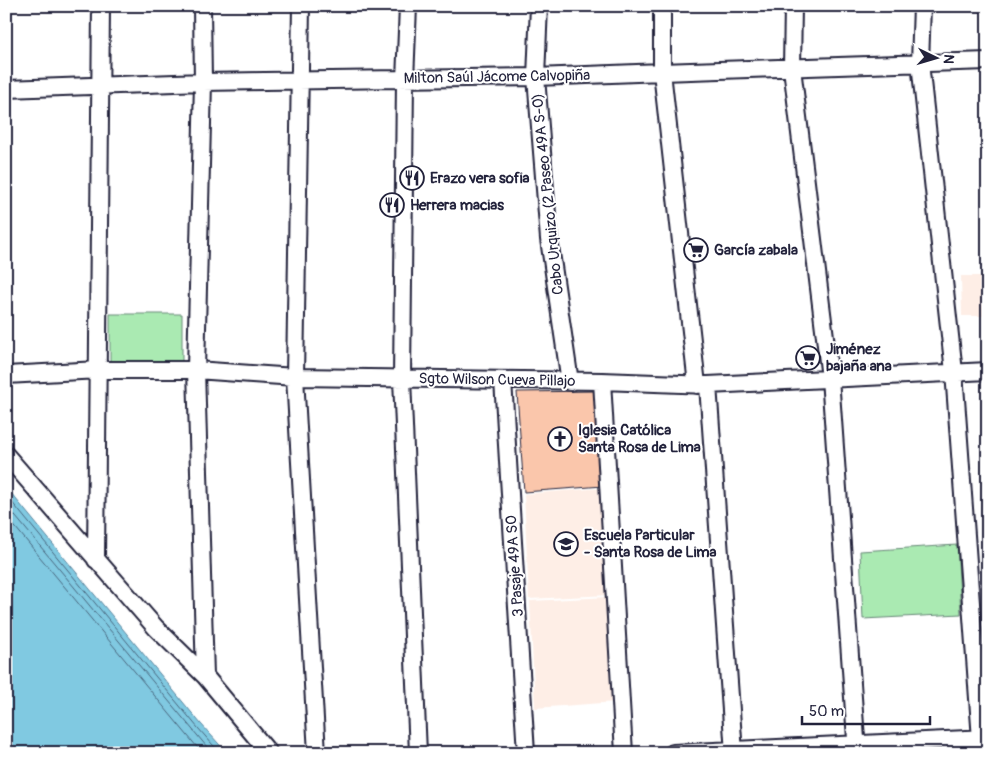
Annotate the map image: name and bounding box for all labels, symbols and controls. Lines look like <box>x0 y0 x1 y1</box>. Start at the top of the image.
north arrow <box>912 32 962 82</box>
text: N <box>940 54 957 65</box>
street label: Milton Saúl Jácome Calvopiña <box>404 66 590 88</box>
street label: Cabo Urquizo (2 Paseo 49A S-O) <box>528 92 568 296</box>
restaurant icon: Erazo vera sofia <box>399 165 425 191</box>
place label: Erazo vera sofia <box>430 169 530 188</box>
restaurant icon: Herrera macias <box>379 192 405 218</box>
place label: Herrera macias <box>410 196 504 215</box>
supermarket icon: García zabala <box>683 237 709 263</box>
place label: García zabala <box>714 241 798 260</box>
place label: Jiménez bajaña ana <box>826 340 892 376</box>
supermarket icon: Jiménez bajaña ana <box>795 345 821 371</box>
street label: Sgto Wilson Cueva Pillajo <box>418 369 576 391</box>
place label: Iglesia Católica Santa Rosa de Lima <box>578 421 701 457</box>
church icon: Iglesia Católica Santa Rosa de Lima <box>547 426 573 452</box>
street label: 3 Pasaje 49A SO <box>502 515 528 617</box>
place label: Escuela Particular - Santa Rosa de Lima <box>584 526 716 562</box>
school or university icon: Escuela Particular - Santa Rosa de Lima <box>553 531 579 557</box>
scale bar <box>802 694 929 726</box>
text: 50 m <box>809 702 844 721</box>

